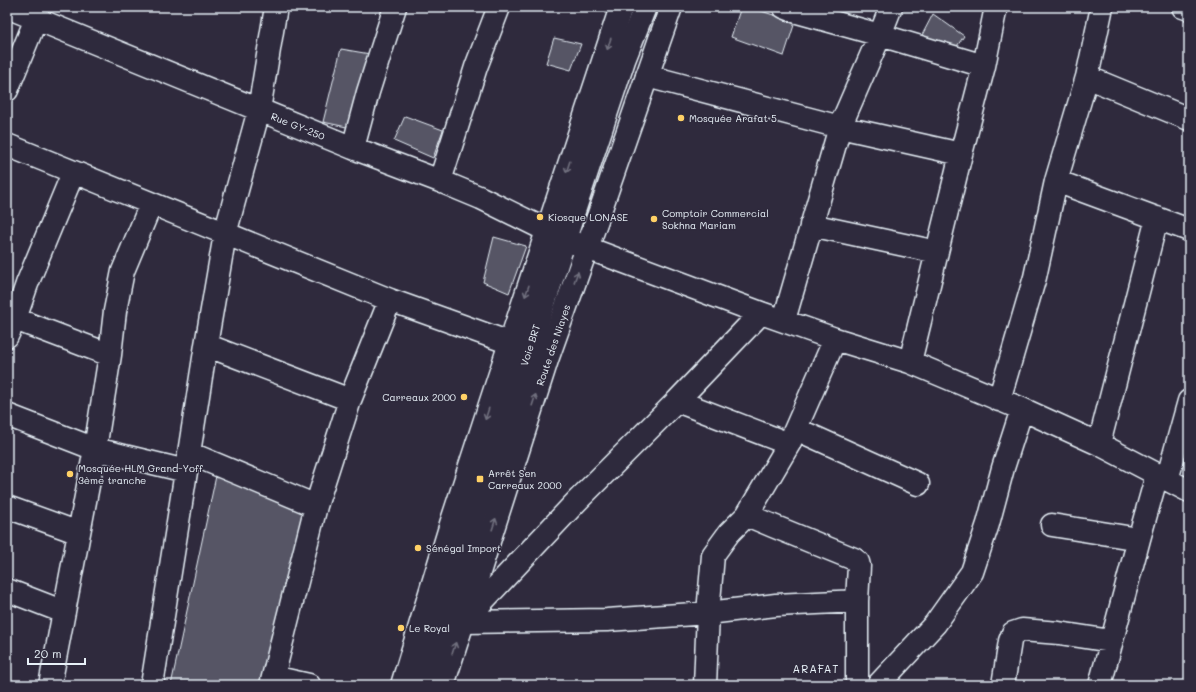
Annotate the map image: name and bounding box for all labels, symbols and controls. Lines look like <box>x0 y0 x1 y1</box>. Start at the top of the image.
one-way arrow <box>605 37 612 50</box>
street label: Rue GY-250 <box>269 109 327 143</box>
place label: Mosquée Arafat 5 <box>689 111 777 125</box>
marker: Mosquée Arafat 5 <box>676 113 686 123</box>
one-way arrow <box>564 161 572 173</box>
place label: Comptoir Commercial Sokhna Mariam <box>662 206 769 232</box>
place label: Kiosque LONASE <box>548 210 628 224</box>
marker: Kiosque LONASE <box>535 212 545 222</box>
marker: Comptoir Commercial Sokhna Mariam <box>649 214 659 224</box>
one-way arrow <box>573 272 581 284</box>
one-way arrow <box>523 284 531 296</box>
street label: Route des Niayes <box>533 302 574 388</box>
street label: Voie BRT <box>517 322 543 368</box>
place label: Carreaux 2000 <box>382 390 456 404</box>
marker: Carreaux 2000 <box>459 392 469 402</box>
one-way arrow <box>531 394 538 407</box>
one-way arrow <box>483 408 490 421</box>
place label: Mosquée HLM Grand-Yoff 3ème tranche <box>78 461 204 487</box>
place label: Arrêt Sen Carreaux 2000 <box>488 466 562 492</box>
marker: Mosquée HLM Grand-Yoff 3ème tranche <box>65 469 75 479</box>
marker: Arrêt Sen Carreaux 2000 <box>475 474 485 484</box>
one-way arrow <box>491 518 498 531</box>
place label: Sénégal Import <box>426 541 501 555</box>
marker: Sénégal Import <box>413 543 423 553</box>
place label: Le Royal <box>409 621 450 635</box>
marker: Le Royal <box>396 623 406 633</box>
scale bar <box>28 640 85 666</box>
one-way arrow <box>451 641 458 654</box>
text: 20 m <box>34 645 62 661</box>
district label: ARAFAT <box>793 661 839 676</box>

